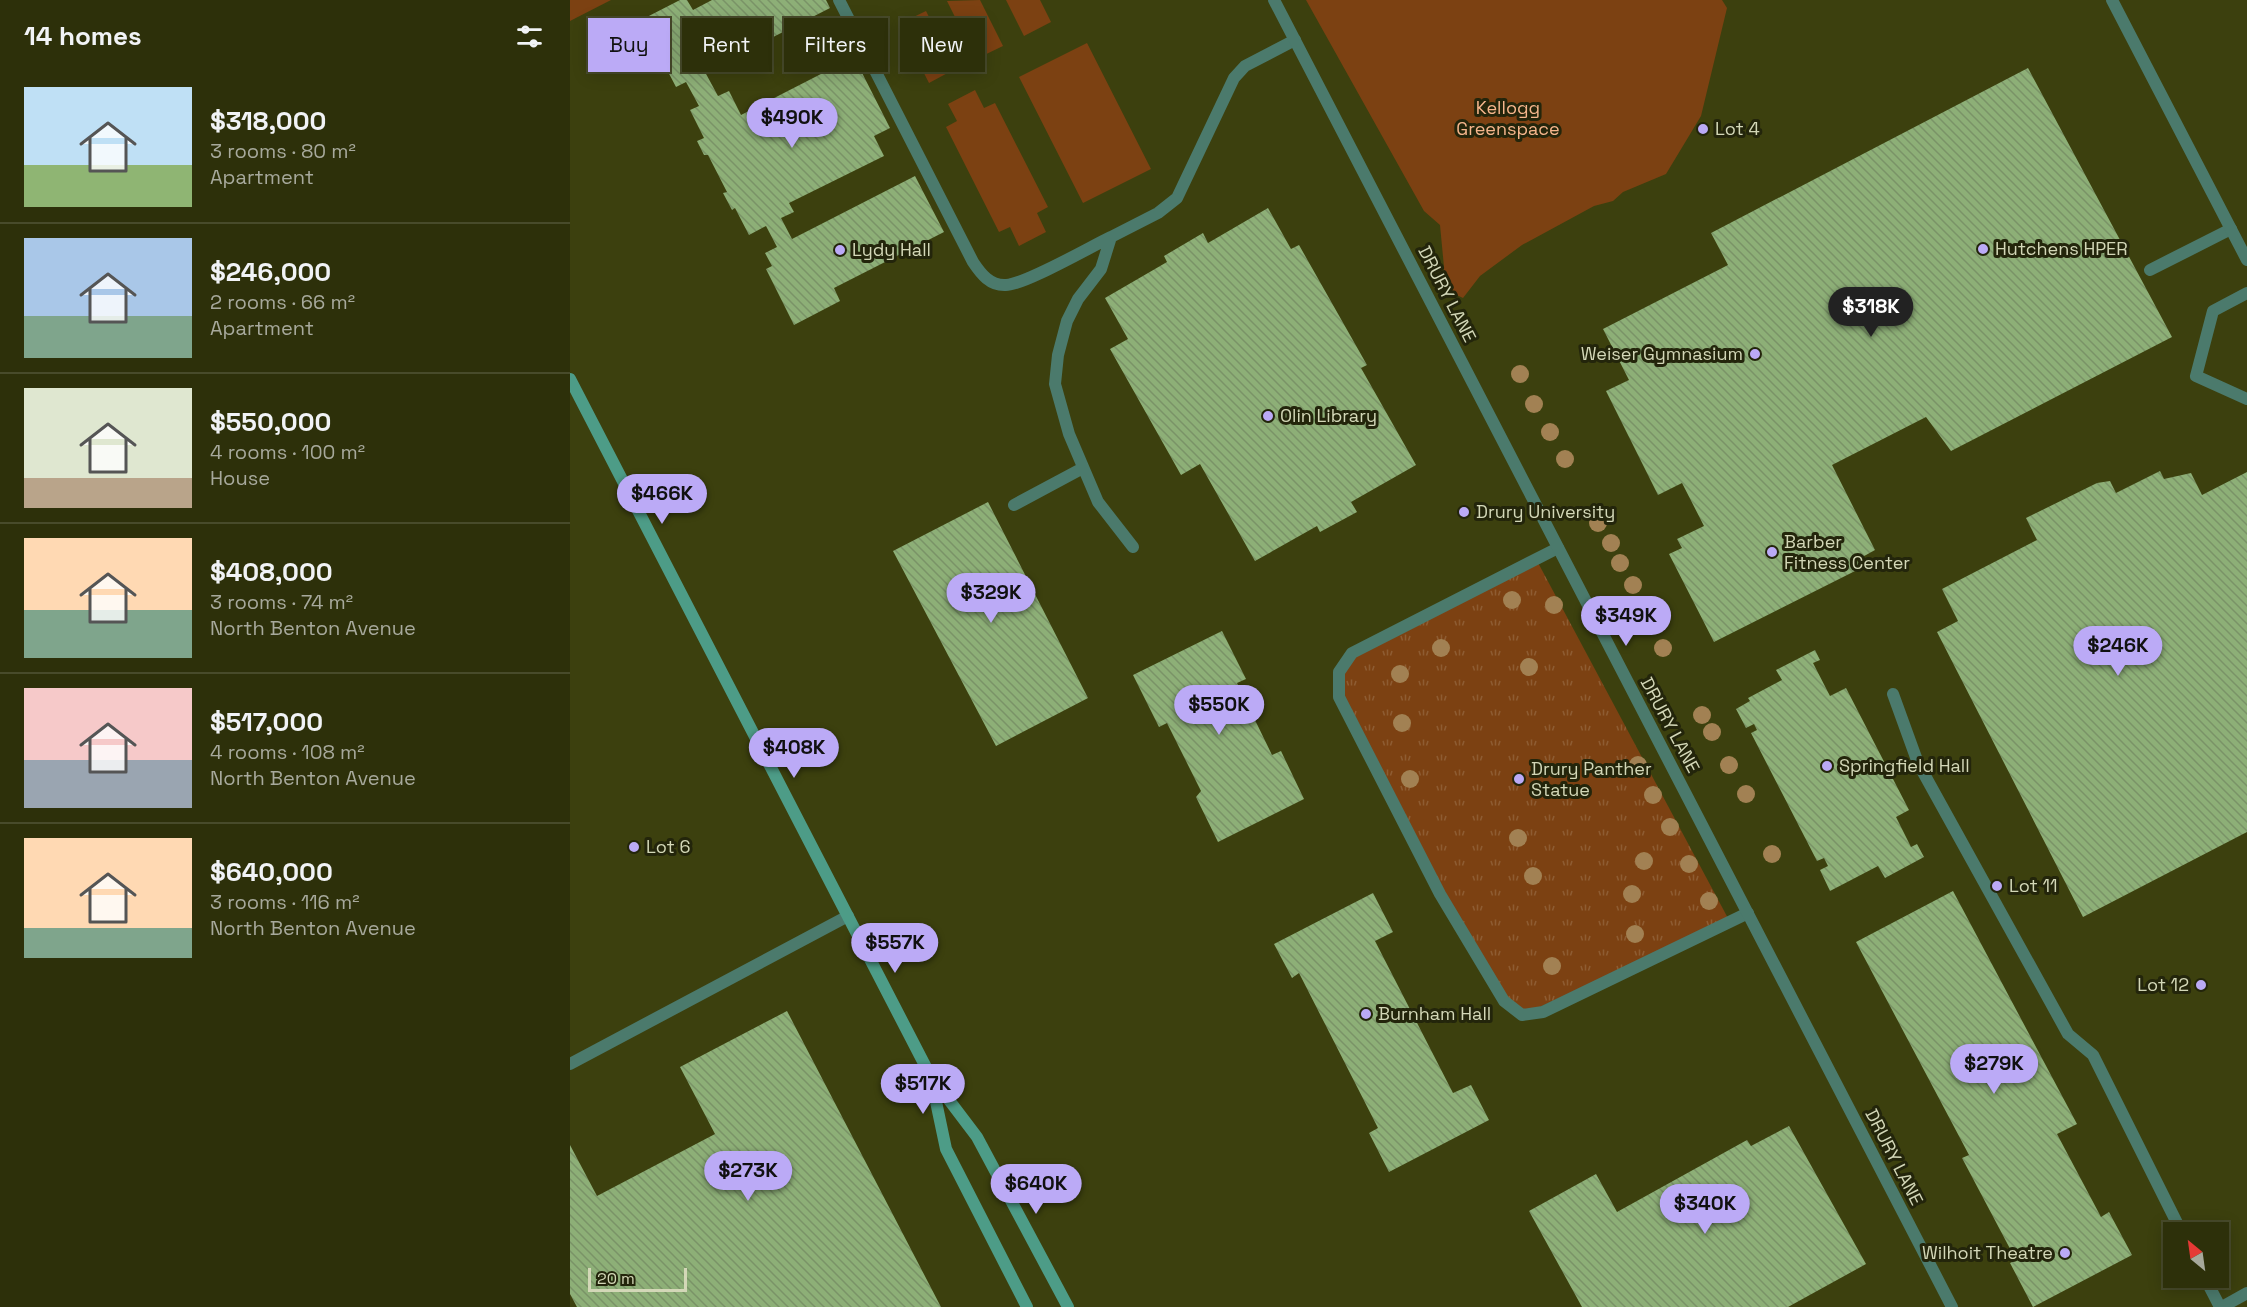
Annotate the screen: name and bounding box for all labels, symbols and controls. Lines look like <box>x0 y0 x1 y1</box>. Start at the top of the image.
chip: Buy <box>588 18 670 72</box>
chip: Rent <box>682 18 772 72</box>
chip: Filters <box>784 18 888 72</box>
chip: New <box>900 18 985 72</box>
text: 14 homes <box>24 19 142 53</box>
icon: filters <box>513 20 546 53</box>
park label: Kellogg Greenspace <box>1456 96 1560 140</box>
pin: $490K <box>750 98 834 149</box>
text: $318,000 <box>210 104 326 138</box>
text: $490K <box>761 104 823 130</box>
icon: home <box>72 111 144 183</box>
place label: Lot 4 <box>1715 117 1760 140</box>
marker: Lot 4 <box>1696 122 1710 136</box>
text: 3 rooms · 80 m² <box>210 138 356 164</box>
text: Apartment <box>210 164 314 190</box>
place label: Hutchens HPER <box>1995 237 2128 260</box>
place label: Lydy Hall <box>852 238 931 261</box>
street label: DRURY LANE <box>1413 242 1482 346</box>
marker: Hutchens HPER <box>1976 242 1990 256</box>
marker: Lydy Hall <box>833 243 847 257</box>
text: $246,000 <box>210 255 331 289</box>
icon: home <box>72 262 144 334</box>
pin: $318K <box>1829 287 1913 338</box>
text: 2 rooms · 66 m² <box>210 289 355 315</box>
text: $318K <box>1842 293 1900 319</box>
text: Apartment <box>210 315 314 341</box>
place label: Weiser Gymnasium <box>1581 342 1743 365</box>
marker: Weiser Gymnasium <box>1748 347 1762 361</box>
place label: Olin Library <box>1280 404 1377 427</box>
text: $550,000 <box>210 405 331 439</box>
marker: Olin Library <box>1261 409 1275 423</box>
icon: home <box>72 412 144 484</box>
text: 4 rooms · 100 m² <box>210 439 365 465</box>
text: House <box>210 465 270 491</box>
pin: $466K <box>620 474 704 525</box>
text: $466K <box>631 480 693 506</box>
place label: Drury University <box>1476 500 1615 523</box>
marker: Drury University <box>1457 505 1471 519</box>
place label: Barber Fitness Center <box>1784 530 1910 574</box>
marker: Barber Fitness Center <box>1765 545 1779 559</box>
text: $408,000 <box>210 555 333 589</box>
icon: home <box>72 562 144 634</box>
pin: $329K <box>949 573 1033 624</box>
text: $329K <box>961 579 1021 605</box>
text: 3 rooms · 74 m² <box>210 589 353 615</box>
pin: $349K <box>1584 596 1668 647</box>
text: $349K <box>1595 602 1657 628</box>
text: North Benton Avenue <box>210 615 416 641</box>
pin: $246K <box>2076 626 2160 677</box>
text: $246K <box>2087 632 2149 658</box>
street label: DRURY LANE <box>1636 673 1705 777</box>
pin: $550K <box>1177 685 1261 736</box>
text: $550K <box>1188 691 1250 717</box>
text: $517,000 <box>210 705 323 739</box>
icon: home <box>72 712 144 784</box>
pin: $408K <box>752 728 836 779</box>
text: $408K <box>763 734 825 760</box>
text: 4 rooms · 108 m² <box>210 739 365 765</box>
place label: Springfield Hall <box>1839 754 1970 777</box>
place label: Drury Panther Statue <box>1531 757 1652 801</box>
marker: Springfield Hall <box>1820 759 1834 773</box>
text: North Benton Avenue <box>210 765 416 791</box>
marker: Drury Panther Statue <box>1512 772 1526 786</box>
place label: Lot 6 <box>646 835 690 858</box>
marker: Lot 6 <box>627 840 641 854</box>
text: $640,000 <box>210 855 333 889</box>
icon: home <box>72 862 144 934</box>
place label: Lot 11 <box>2009 874 2058 897</box>
marker: Lot 11 <box>1990 879 2004 893</box>
text: 3 rooms · 116 m² <box>210 889 360 915</box>
text: North Benton Avenue <box>210 915 416 941</box>
pin: $557K <box>853 923 937 974</box>
text: $557K <box>865 929 925 955</box>
place label: Lot 12 <box>2137 973 2189 996</box>
marker: Lot 12 <box>2194 978 2208 992</box>
place label: Burnham Hall <box>1378 1002 1491 1025</box>
marker: Burnham Hall <box>1359 1007 1373 1021</box>
pin: $279K <box>1952 1044 2036 1095</box>
text: $279K <box>1964 1050 2024 1076</box>
pin: $517K <box>881 1064 965 1115</box>
text: $517K <box>895 1070 951 1096</box>
street label: DRURY LANE <box>1860 1105 1929 1209</box>
pin: $273K <box>706 1151 790 1202</box>
text: $273K <box>718 1157 778 1183</box>
pin: $640K <box>994 1164 1078 1215</box>
text: $640K <box>1005 1170 1067 1196</box>
pin: $340K <box>1663 1184 1747 1235</box>
text: $340K <box>1674 1190 1736 1216</box>
north arrow <box>2163 1222 2229 1288</box>
map controls <box>2163 1222 2229 1288</box>
place label: Wilhoit Theatre <box>1922 1241 2053 1264</box>
marker: Wilhoit Theatre <box>2058 1246 2072 1260</box>
scale bar <box>588 1265 687 1292</box>
text: 20 m <box>597 1268 635 1289</box>

